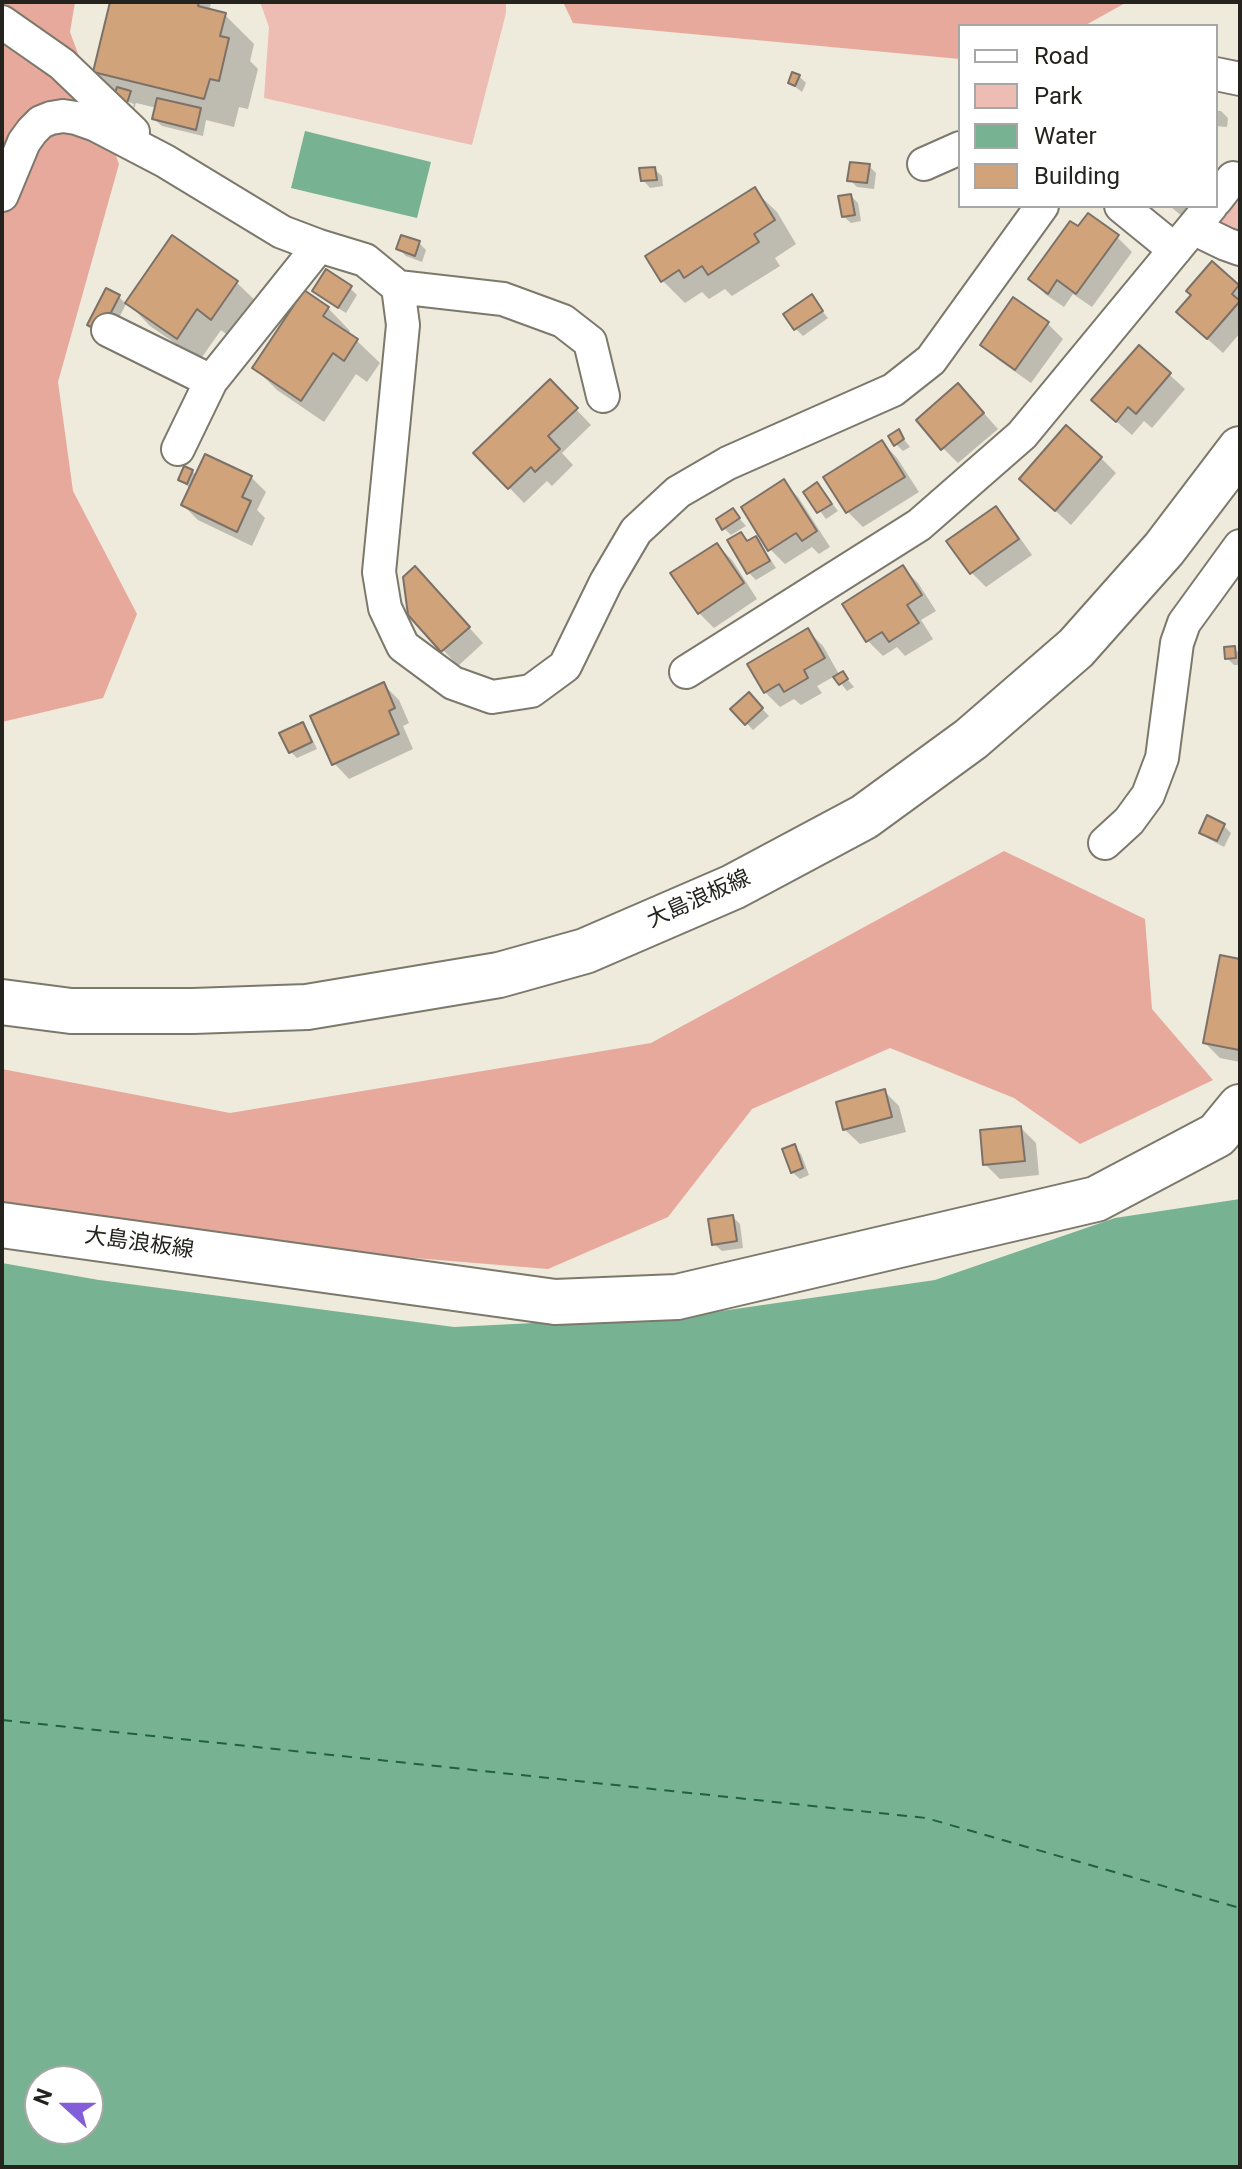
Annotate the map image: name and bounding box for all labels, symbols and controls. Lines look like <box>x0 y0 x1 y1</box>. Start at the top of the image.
legend <box>958 24 1218 208</box>
text: Road <box>1034 42 1089 70</box>
text: Park <box>1034 82 1082 110</box>
text: Water <box>1034 122 1097 150</box>
text: Building <box>1034 162 1120 190</box>
street label: 大島浪板線 <box>643 866 755 934</box>
street label: 大島浪板線 <box>83 1223 195 1265</box>
north arrow <box>24 2065 104 2145</box>
text: N <box>29 2085 57 2109</box>

